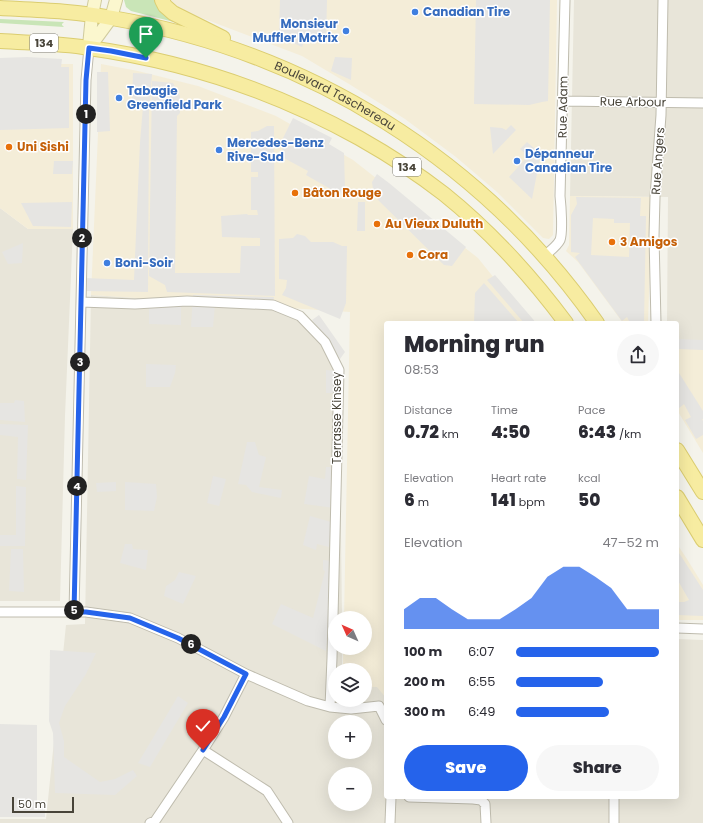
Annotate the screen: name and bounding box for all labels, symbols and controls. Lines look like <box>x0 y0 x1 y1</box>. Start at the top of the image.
place label: Canadian Tire <box>423 3 511 20</box>
marker: Canadian Tire <box>410 7 420 17</box>
place label: Monsieur Muffler Motrix <box>252 15 339 46</box>
pin <box>129 17 163 58</box>
icon: arrive <box>135 23 157 45</box>
marker: Monsieur Muffler Motrix <box>341 26 351 36</box>
road number: 134 <box>30 34 58 52</box>
street label: Boulevard Taschereau <box>272 57 399 134</box>
street label: Rue Adam <box>553 76 572 138</box>
place label: Tabagie Greenfield Park <box>127 82 222 113</box>
street label: Rue Arbour <box>600 92 667 111</box>
marker: Tabagie Greenfield Park <box>114 93 124 103</box>
pin: 1 <box>76 104 96 124</box>
text: 1 <box>84 106 88 122</box>
street label: Rue Angers <box>647 127 668 195</box>
place label: Mercedes-Benz Rive-Sud <box>227 134 324 165</box>
place label: Uni Sishi <box>17 138 69 155</box>
marker: Uni Sishi <box>4 142 14 152</box>
marker: Mercedes-Benz Rive-Sud <box>214 145 224 155</box>
place label: Dépanneur Canadian Tire <box>525 145 613 176</box>
marker: Dépanneur Canadian Tire <box>512 156 522 166</box>
road number: 134 <box>393 158 421 176</box>
place label: Bâton Rouge <box>303 184 382 201</box>
marker: Bâton Rouge <box>290 188 300 198</box>
place label: Au Vieux Duluth <box>385 215 483 232</box>
marker: Au Vieux Duluth <box>372 219 382 229</box>
pin: 2 <box>72 228 92 248</box>
text: 2 <box>79 230 85 246</box>
place label: 3 Amigos <box>620 233 678 250</box>
marker: 3 Amigos <box>607 237 617 247</box>
place label: Cora <box>418 246 448 263</box>
marker: Cora <box>405 250 415 260</box>
place label: Boni-Soir <box>115 254 173 271</box>
marker: Boni-Soir <box>102 258 112 268</box>
text: Morning run <box>404 329 545 360</box>
button: share <box>617 334 659 376</box>
pin: 3 <box>70 352 90 372</box>
text: 3 <box>77 354 83 370</box>
text: 08:53 <box>404 360 439 379</box>
street label: Terrasse Kinsey <box>328 372 345 464</box>
text: Distance <box>404 402 452 418</box>
text: Time <box>491 402 518 418</box>
text: Pace <box>578 402 605 418</box>
text: 0.72 <box>404 420 439 444</box>
text: 4:50 <box>491 420 530 444</box>
text: 6:43 <box>578 420 616 444</box>
text: km <box>439 426 459 442</box>
text: /km <box>616 426 641 442</box>
text: Elevation <box>404 470 454 486</box>
text: Heart rate <box>491 470 546 486</box>
text: kcal <box>578 470 600 486</box>
pin: 4 <box>67 476 87 496</box>
text: 4 <box>73 478 81 494</box>
text: 6 <box>404 488 415 512</box>
text: 141 <box>491 488 516 512</box>
text: 50 <box>578 488 600 512</box>
text: m <box>415 494 429 510</box>
text: bpm <box>516 494 545 510</box>
text: Elevation <box>404 533 463 552</box>
text: 47–52 m <box>602 533 659 552</box>
pin: 5 <box>64 600 84 620</box>
text: 5 <box>70 602 78 618</box>
north arrow <box>328 611 372 655</box>
map controls <box>328 611 372 811</box>
pin: 6 <box>181 634 201 654</box>
text: 6 <box>187 636 195 652</box>
text: 100 m <box>404 642 442 661</box>
text: 6:07 <box>468 642 494 661</box>
button: layers <box>328 663 372 707</box>
text: 200 m <box>404 672 445 691</box>
text: 6:55 <box>468 672 495 691</box>
text: 300 m <box>404 702 445 721</box>
text: 6:49 <box>468 702 495 721</box>
pin <box>186 709 220 750</box>
icon: check <box>192 715 214 737</box>
button: + <box>328 715 372 759</box>
button: Save <box>404 745 528 791</box>
button: Share <box>536 745 659 791</box>
button: − <box>328 767 372 811</box>
scale bar <box>12 795 74 814</box>
text: 50 m <box>18 796 46 812</box>

